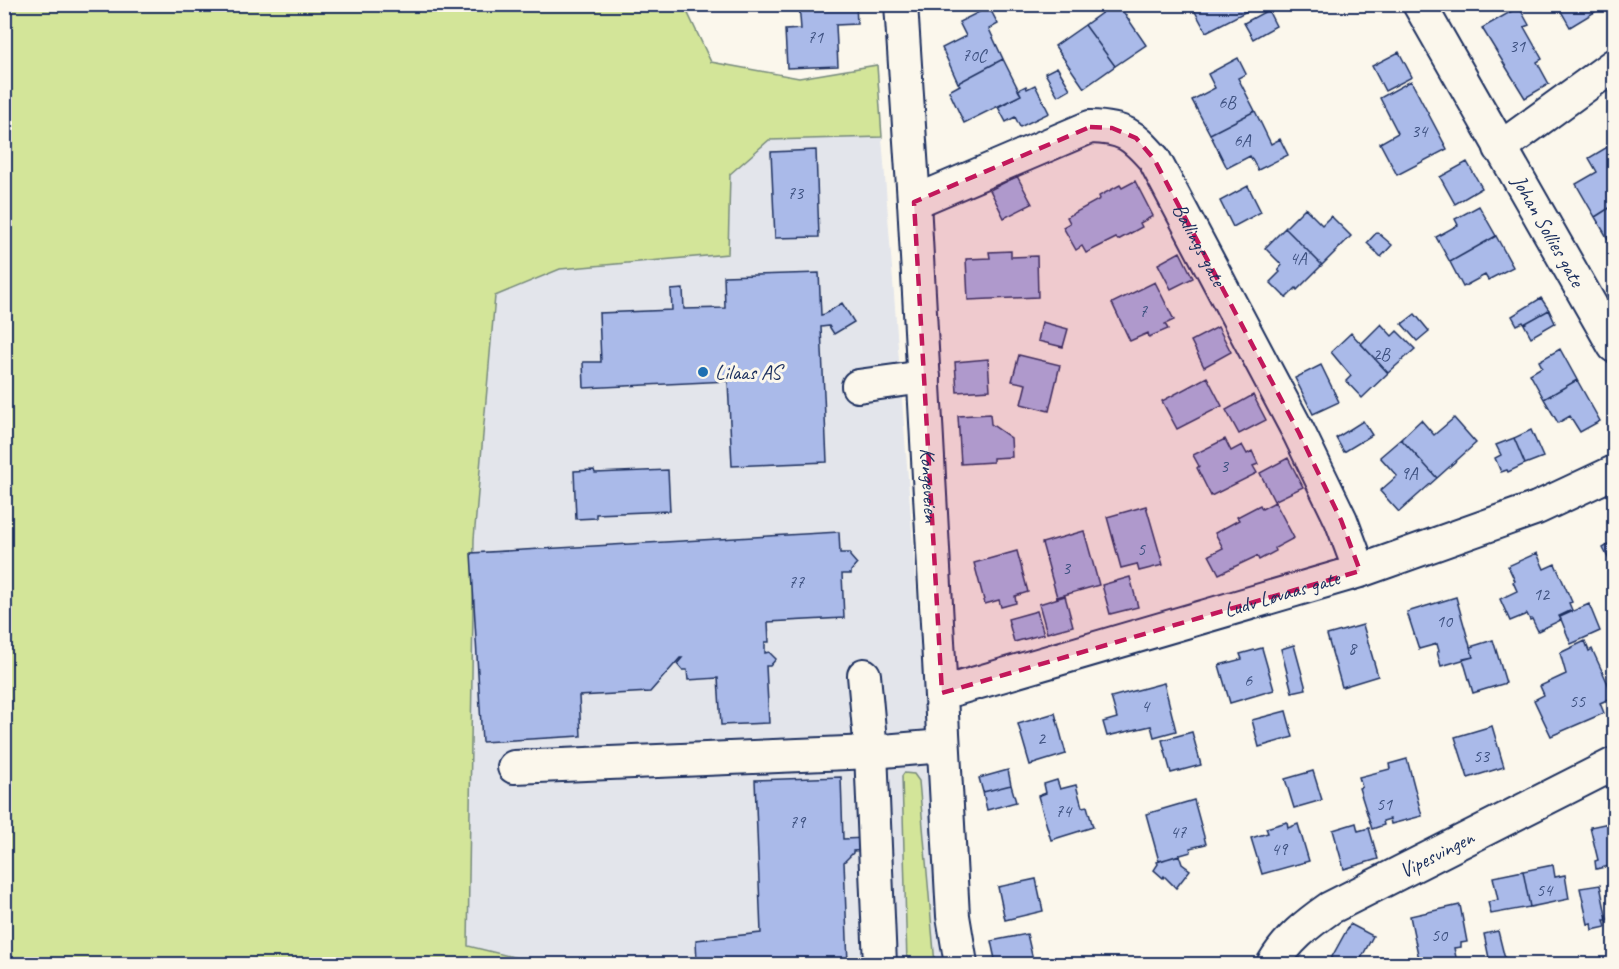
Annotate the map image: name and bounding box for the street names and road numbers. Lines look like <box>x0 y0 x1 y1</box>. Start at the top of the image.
street label: Johan Sollies gate <box>1506 170 1591 293</box>
street label: Ballings gate <box>1167 199 1233 292</box>
street label: Kongeveien <box>914 447 945 524</box>
street label: Ludv Løvaas gate <box>1221 564 1345 623</box>
street label: Vipesvingen <box>1395 824 1480 884</box>

